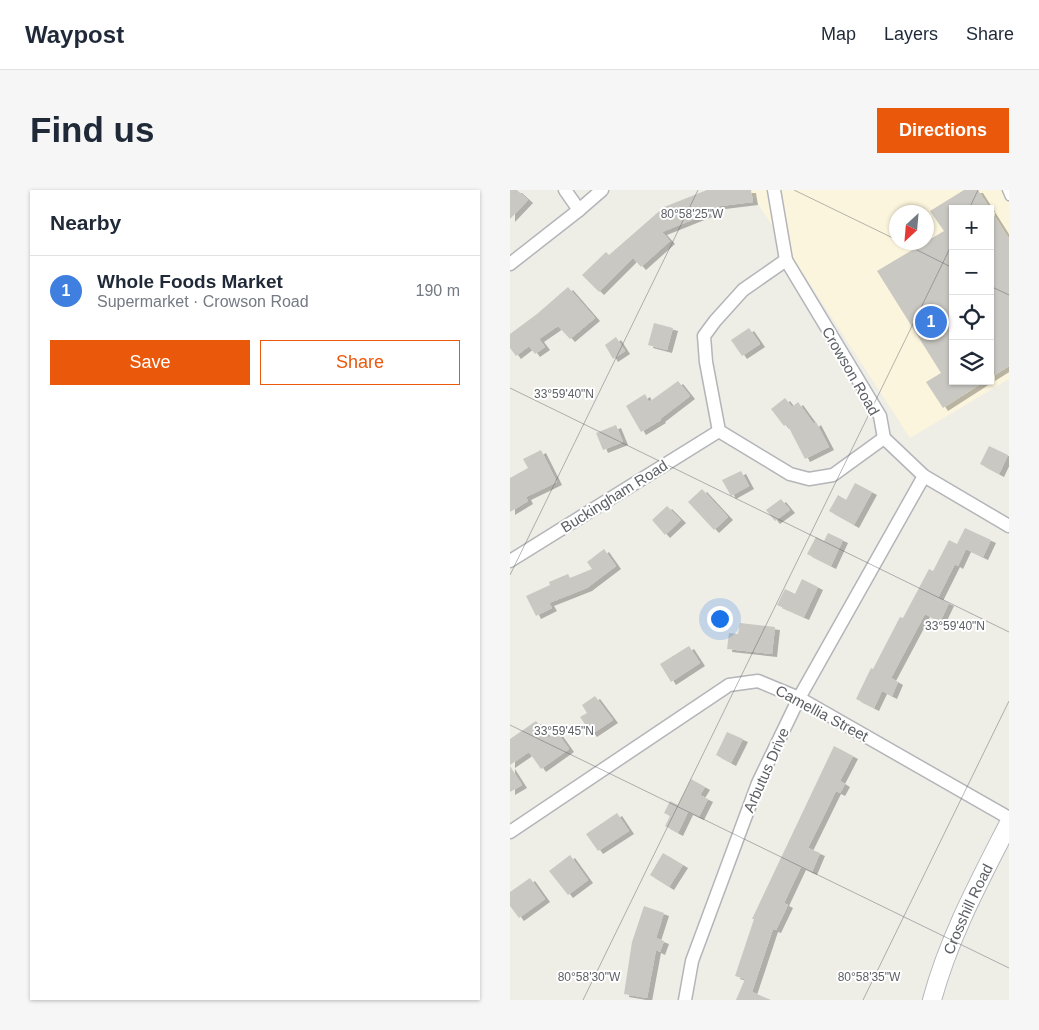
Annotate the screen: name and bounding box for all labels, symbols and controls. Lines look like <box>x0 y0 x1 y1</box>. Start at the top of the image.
text: Waypost <box>25 21 124 48</box>
text: Map <box>821 24 856 44</box>
text: Layers <box>884 24 938 44</box>
text: Share <box>966 24 1014 44</box>
button: Directions <box>877 108 1009 153</box>
text: Find us <box>30 110 154 149</box>
north arrow <box>889 205 934 250</box>
map controls <box>949 205 994 385</box>
button: + <box>949 205 994 250</box>
text: 80°58'25"W <box>661 207 724 221</box>
text: Nearby <box>50 211 121 234</box>
button: − <box>949 250 994 295</box>
text: Whole Foods Market <box>97 271 283 292</box>
text: 1 <box>62 282 70 299</box>
text: 190 m <box>416 282 460 299</box>
text: Supermarket · Crowson Road <box>97 293 309 310</box>
button: locate <box>949 295 994 340</box>
pin: 1 <box>915 303 947 341</box>
street label: Crowson Road <box>819 324 883 418</box>
button: Save <box>50 340 250 385</box>
button: Share <box>260 340 460 385</box>
button: layers <box>949 340 994 385</box>
text: 33°59'40"N <box>534 387 594 401</box>
street label: Buckingham Road <box>558 456 670 536</box>
your location <box>707 606 733 632</box>
text: 33°59'40"N <box>925 619 985 633</box>
street label: Camellia Street <box>773 681 872 745</box>
text: 33°59'45"N <box>534 724 594 738</box>
street label: Arbutus Drive <box>740 725 792 815</box>
street label: Crosshill Road <box>939 861 995 956</box>
text: 80°58'30"W <box>558 970 621 984</box>
text: 80°58'35"W <box>838 970 901 984</box>

